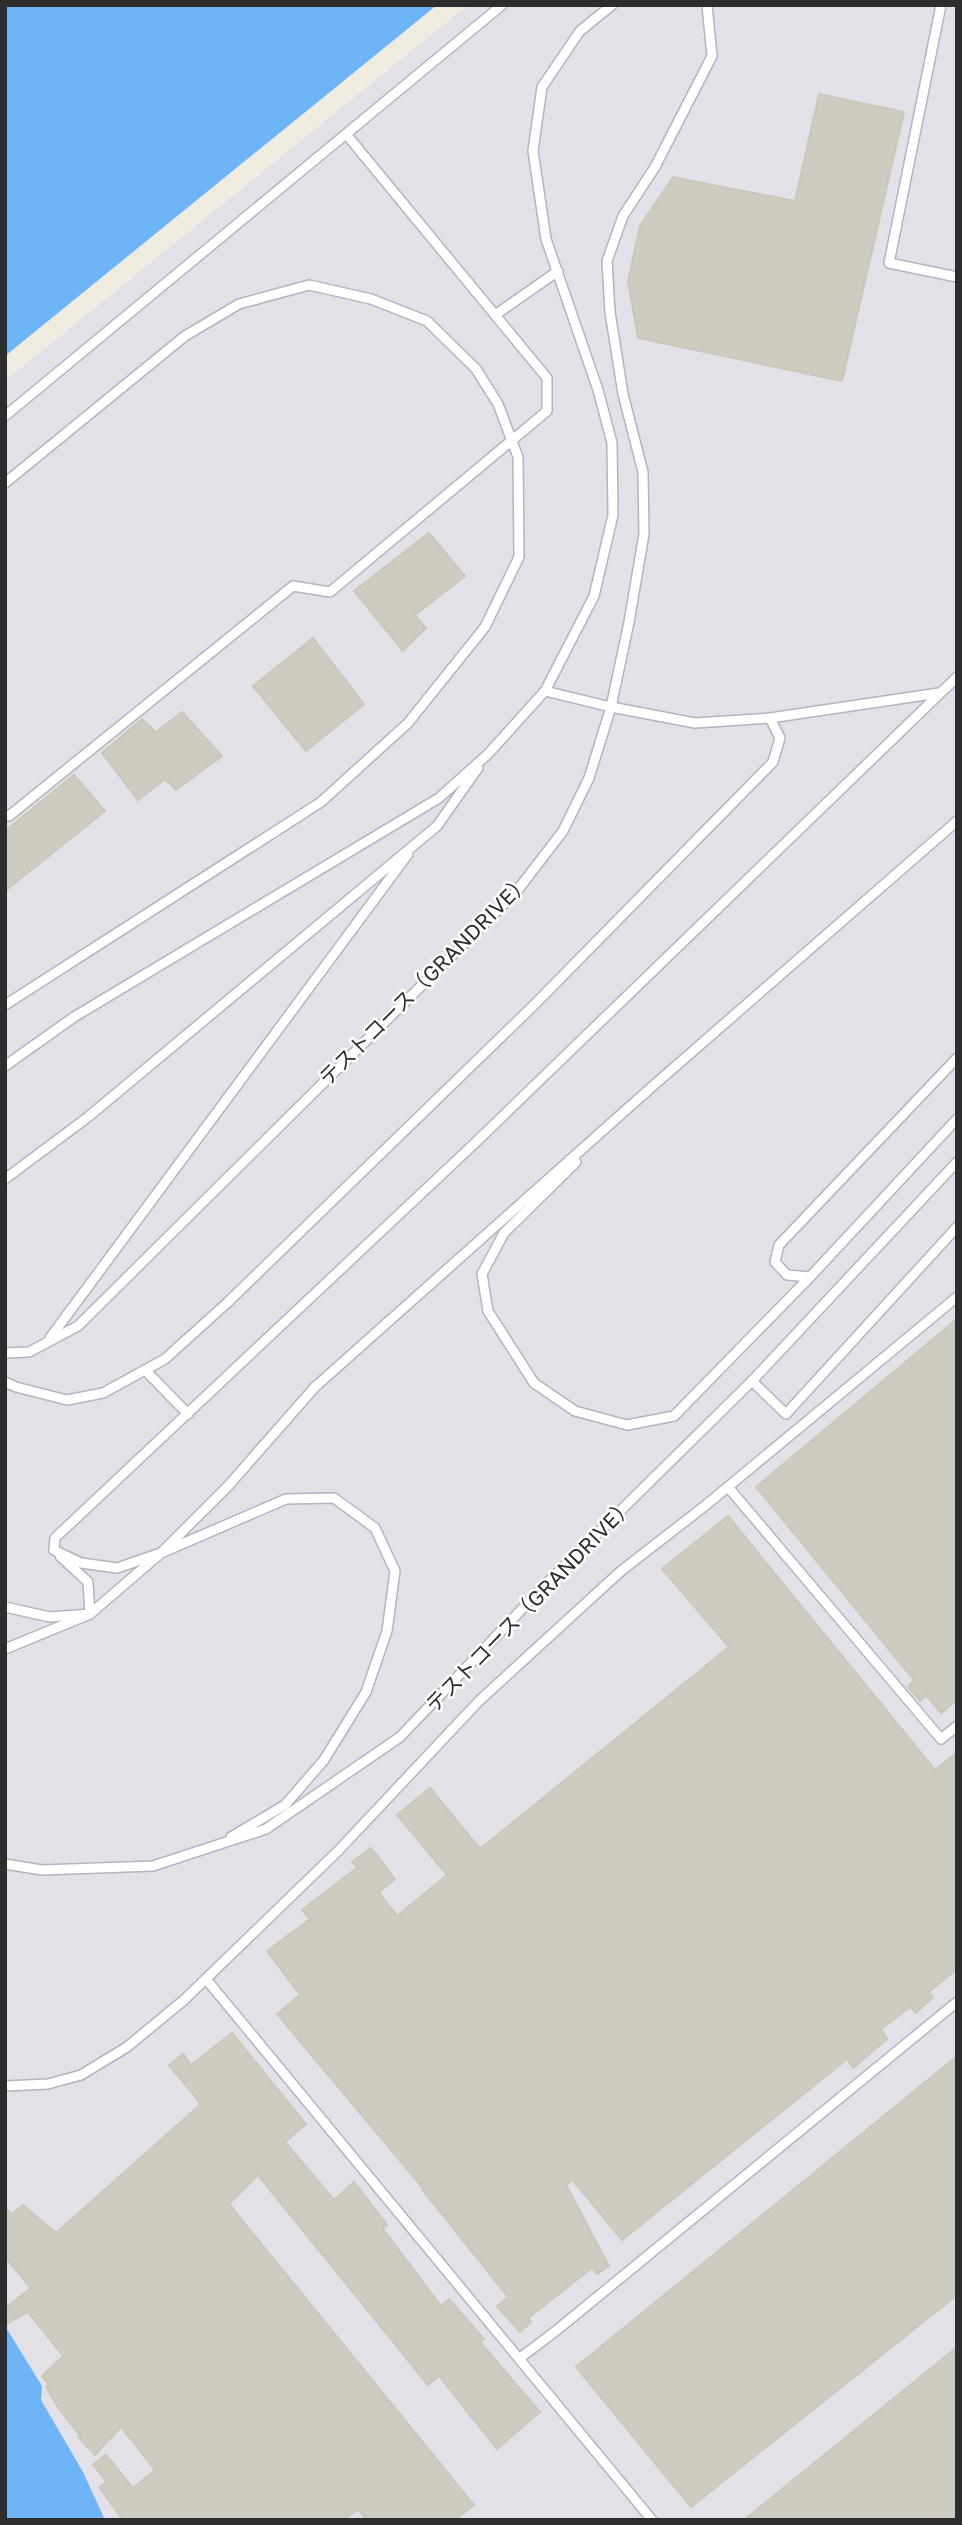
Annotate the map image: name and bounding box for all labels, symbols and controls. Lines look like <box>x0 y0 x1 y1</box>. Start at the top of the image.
street label: テストコース（GRANDRIVE） <box>313 868 535 1090</box>
street label: テストコース（GRANDRIVE） <box>420 1491 639 1717</box>

